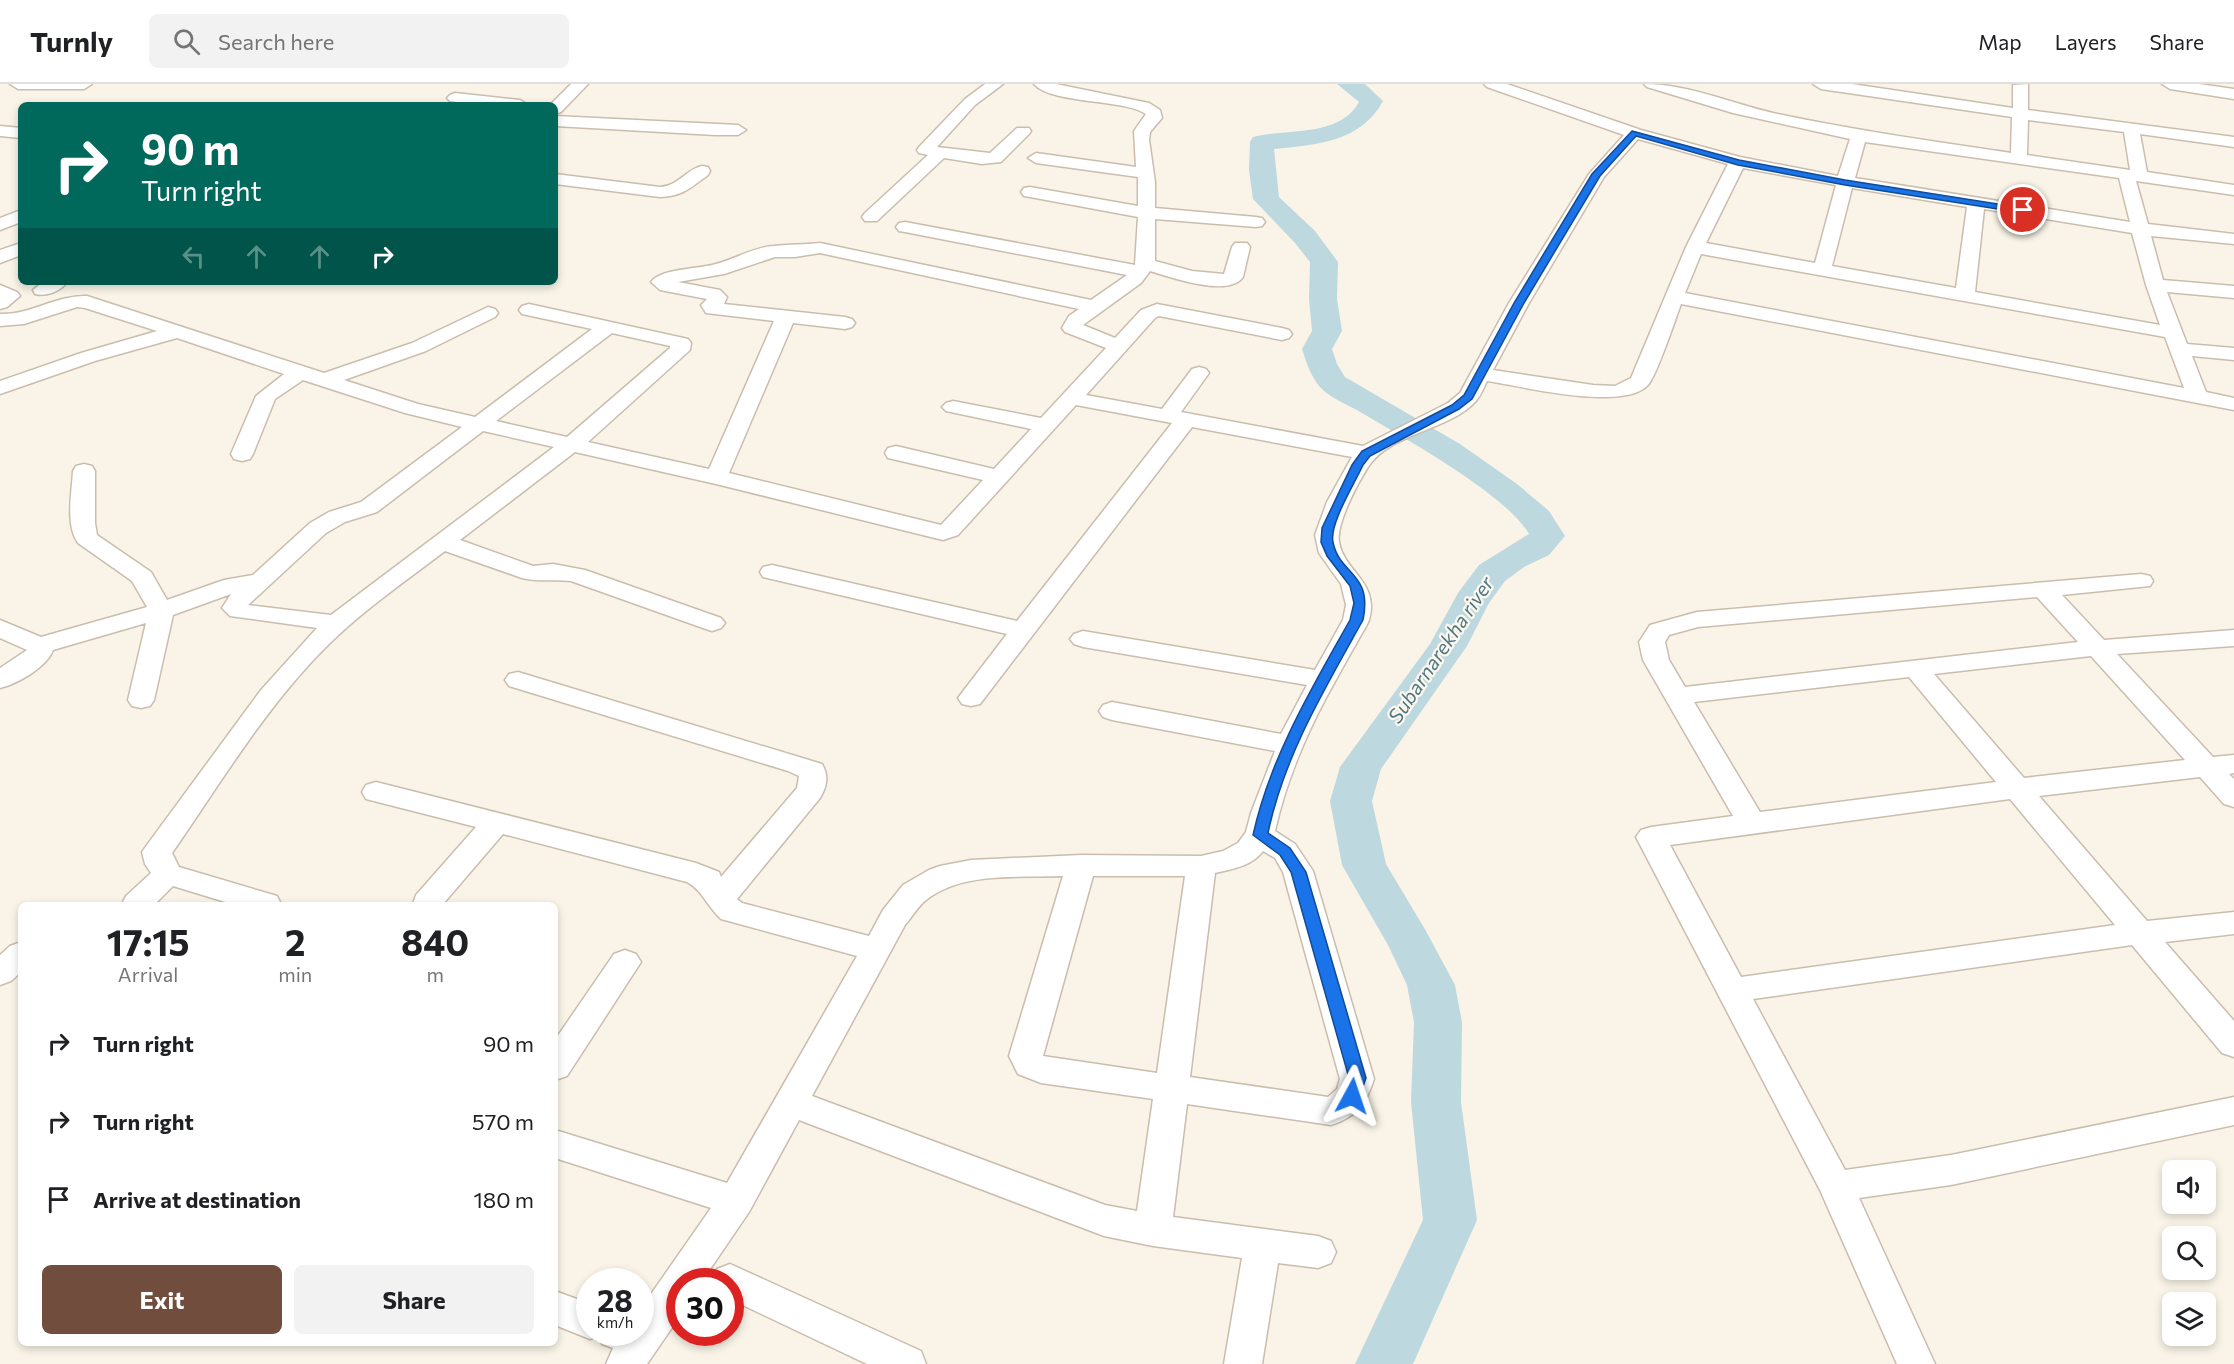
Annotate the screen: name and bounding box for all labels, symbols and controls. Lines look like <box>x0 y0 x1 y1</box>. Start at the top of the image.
search box <box>149 14 569 68</box>
text: Turnly <box>30 24 113 58</box>
icon: search <box>170 25 203 58</box>
text: Search here <box>218 28 334 55</box>
text: Map <box>1978 29 2022 54</box>
text: Layers <box>2055 29 2117 54</box>
text: Share <box>2150 29 2204 54</box>
text: 90 m <box>141 122 240 174</box>
icon: right <box>42 126 120 204</box>
text: Turn right <box>141 174 261 207</box>
pin <box>1997 184 2048 235</box>
icon: arrive <box>2006 193 2039 226</box>
icon: left <box>177 240 210 273</box>
icon: ahead <box>240 240 273 273</box>
icon: ahead <box>303 240 336 273</box>
icon: right <box>366 240 399 273</box>
water label: Subarnarekha river <box>1382 571 1499 727</box>
text: 17:15 <box>107 919 190 963</box>
text: 2 <box>285 919 306 963</box>
text: 840 <box>401 919 469 963</box>
text: Arrival <box>118 962 178 986</box>
text: min <box>278 962 312 986</box>
text: m <box>426 962 444 986</box>
icon: right <box>42 1027 75 1060</box>
text: Turn right <box>93 1030 194 1057</box>
text: 90 m <box>483 1030 534 1057</box>
position arrow <box>1320 1064 1384 1128</box>
icon: right <box>42 1105 75 1138</box>
text: Turn right <box>93 1108 194 1135</box>
text: 570 m <box>472 1108 534 1135</box>
map controls <box>2162 1160 2216 1346</box>
button: sound <box>2162 1160 2216 1214</box>
icon: arrive <box>42 1183 75 1216</box>
text: Arrive at destination <box>93 1186 301 1213</box>
text: 180 m <box>473 1186 534 1213</box>
button: search <box>2162 1226 2216 1280</box>
button: Exit <box>42 1265 282 1334</box>
button: Share <box>294 1265 534 1334</box>
speed limit sign: 30 <box>666 1268 744 1346</box>
text: 28 <box>597 1281 633 1318</box>
button: layers <box>2162 1292 2216 1346</box>
text: km/h <box>597 1313 633 1331</box>

